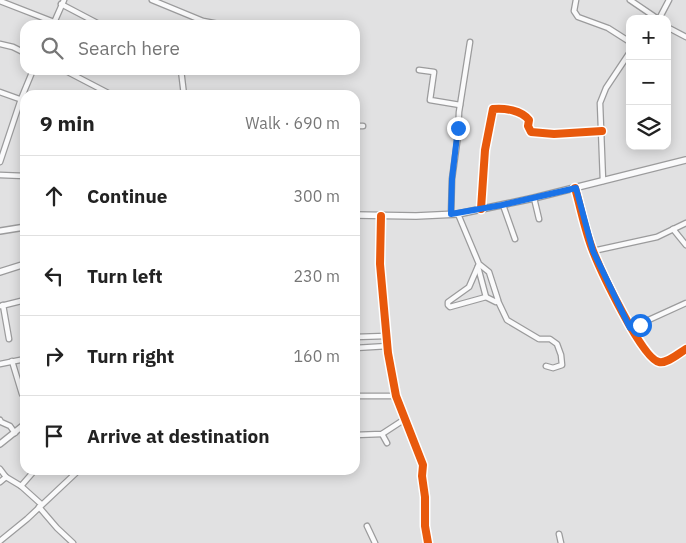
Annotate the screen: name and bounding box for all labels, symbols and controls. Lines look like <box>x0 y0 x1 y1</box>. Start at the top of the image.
map controls <box>626 15 671 150</box>
button: + <box>626 15 671 60</box>
search box <box>20 20 360 75</box>
icon: search <box>38 34 66 62</box>
text: Search here <box>78 36 180 60</box>
button: − <box>626 60 671 105</box>
button: layers <box>626 105 671 150</box>
text: 9 min <box>40 109 95 137</box>
text: Walk · 690 m <box>245 113 340 133</box>
route end <box>447 117 470 140</box>
icon: ahead <box>40 182 68 210</box>
text: Continue <box>87 184 167 208</box>
text: 300 m <box>293 186 340 206</box>
icon: left <box>40 262 68 290</box>
text: Turn left <box>87 264 163 288</box>
text: 230 m <box>293 266 340 286</box>
route start <box>629 314 652 337</box>
icon: right <box>40 342 68 370</box>
text: Turn right <box>87 344 174 368</box>
text: 160 m <box>293 346 340 366</box>
icon: arrive <box>40 422 68 450</box>
text: Arrive at destination <box>87 424 270 448</box>

